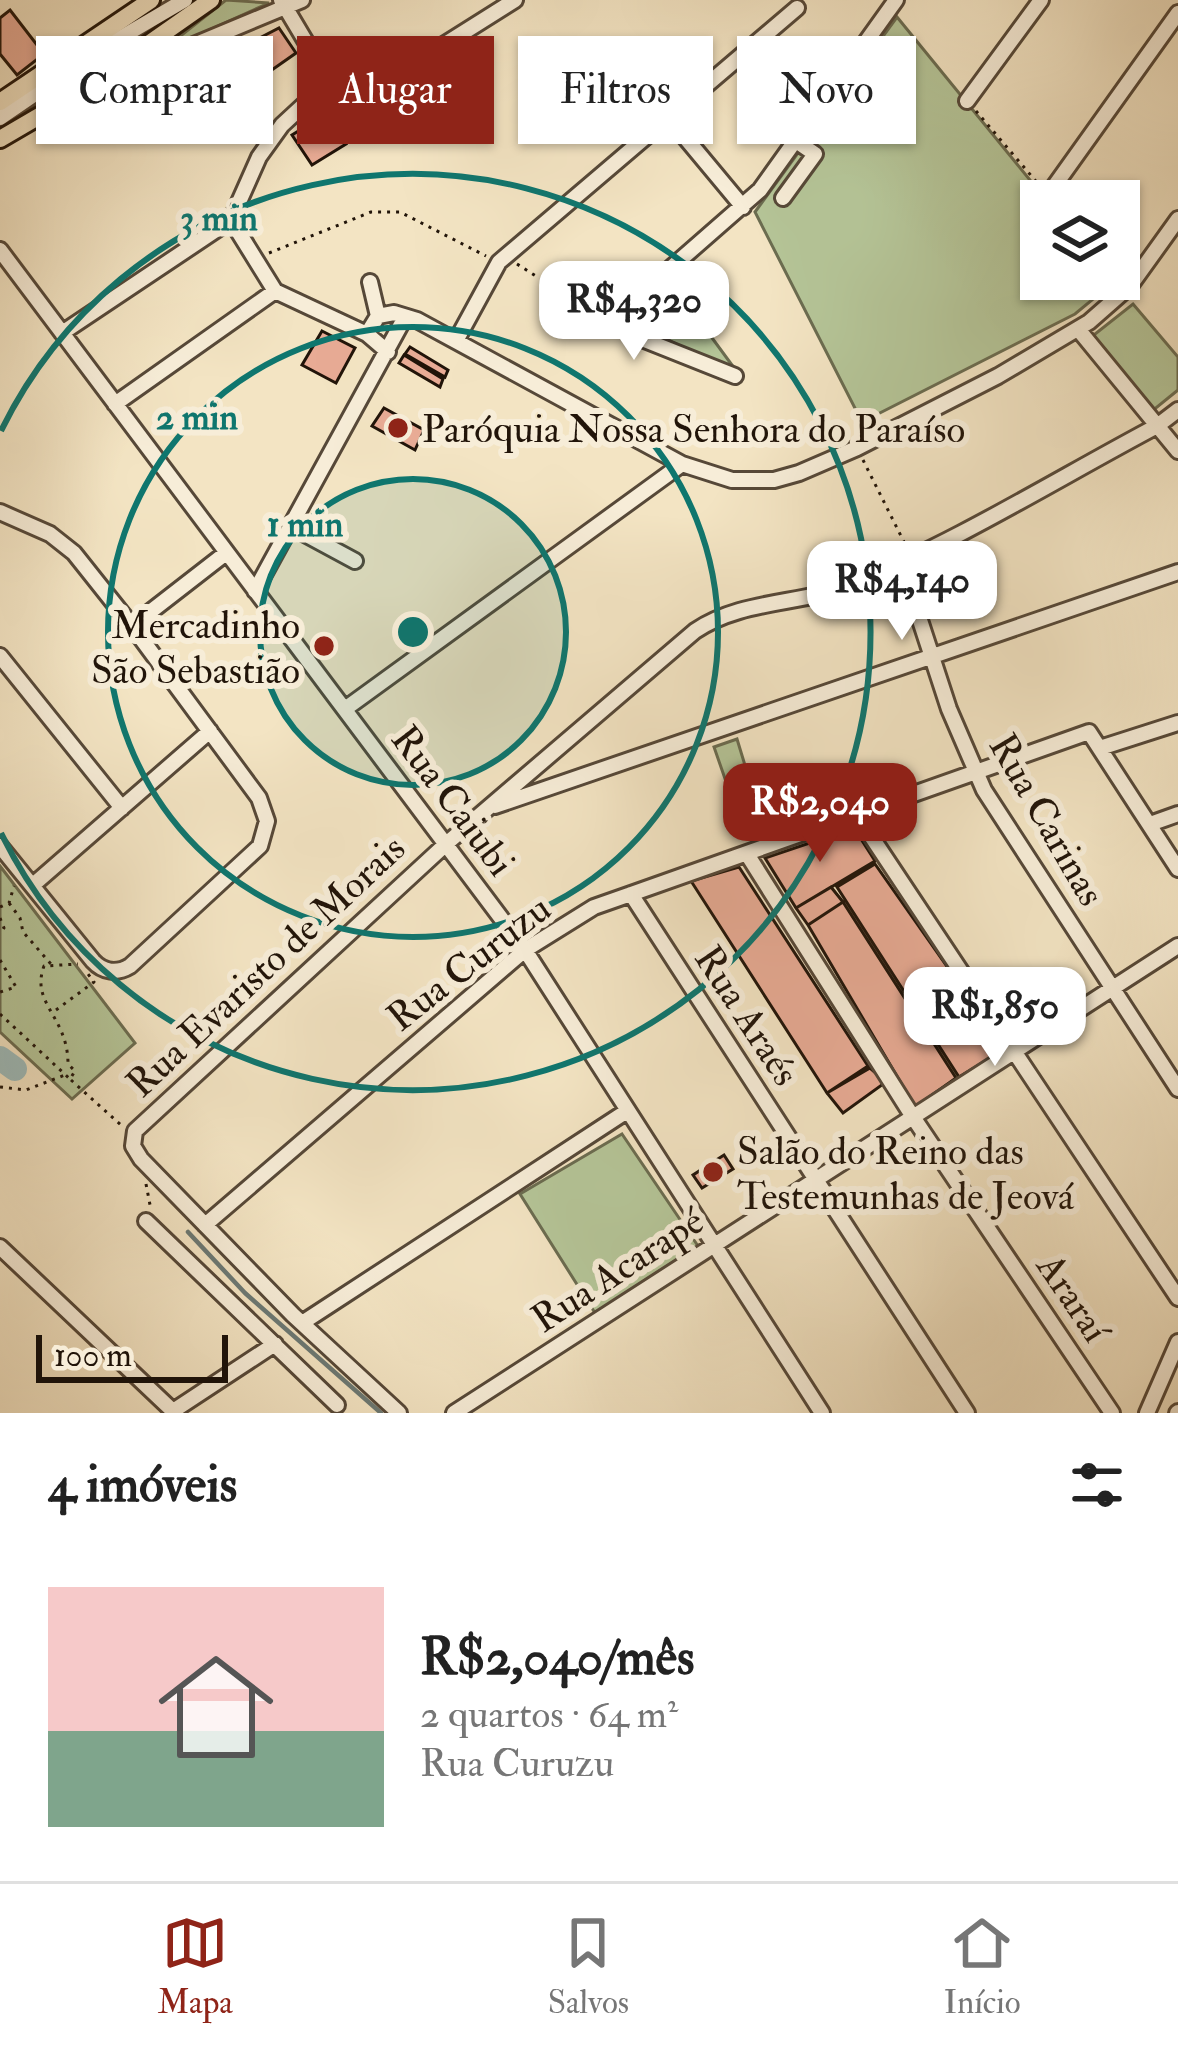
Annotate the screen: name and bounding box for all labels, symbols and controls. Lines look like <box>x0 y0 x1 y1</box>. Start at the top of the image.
chip: Comprar <box>36 36 273 144</box>
chip: Alugar <box>297 36 494 144</box>
chip: Filtros <box>518 36 713 144</box>
chip: Novo <box>737 36 916 144</box>
map controls <box>1020 180 1140 300</box>
button: layers <box>1020 180 1140 300</box>
text: 3 min <box>180 196 258 241</box>
pin: R$4,320 <box>523 261 745 363</box>
text: R$4,320 <box>566 275 702 324</box>
text: 2 min <box>156 395 238 440</box>
place label: Paróquia Nossa Senhora do Paraíso <box>422 405 965 454</box>
marker: Paróquia Nossa Senhora do Paraíso <box>385 415 411 441</box>
text: 1 min <box>267 502 344 547</box>
pin: R$4,140 <box>791 541 1013 643</box>
text: R$4,140 <box>834 555 970 604</box>
place label: Mercadinho São Sebastião <box>91 601 300 695</box>
centre of rings <box>392 611 434 653</box>
marker: Mercadinho São Sebastião <box>311 633 337 659</box>
street label: Rua Caiubi <box>380 716 525 886</box>
street label: Rua Carinas <box>978 725 1116 915</box>
pin: R$2,040 <box>709 763 931 865</box>
text: R$2,040 <box>750 777 890 826</box>
street label: Rua Evaristo de Morais <box>116 824 416 1108</box>
street label: Rua Curuzu <box>377 884 560 1042</box>
street label: Rua Araés <box>683 937 810 1095</box>
pin: R$1,850 <box>884 967 1106 1069</box>
text: R$1,850 <box>931 981 1059 1030</box>
place label: Salão do Reino das Testemunhas de Jeová <box>737 1127 1075 1221</box>
marker: Salão do Reino das Testemunhas de Jeová <box>700 1159 726 1185</box>
street label: Rua Acarapé <box>523 1196 714 1344</box>
street label: Araraí <box>1025 1243 1121 1354</box>
scale bar <box>36 1329 228 1382</box>
text: 100 m <box>54 1335 132 1376</box>
icon: filters <box>1064 1452 1130 1518</box>
text: 4 imóveis <box>48 1453 237 1517</box>
text: R$2,040/mês <box>420 1626 694 1690</box>
icon: home <box>144 1635 288 1779</box>
text: 2 quartos · 64 m² <box>420 1690 678 1739</box>
text: Rua Curuzu <box>420 1739 614 1788</box>
tab: Mapa <box>157 1910 233 2023</box>
tab: Salvos <box>548 1910 629 2023</box>
tab: Início <box>944 1910 1021 2023</box>

